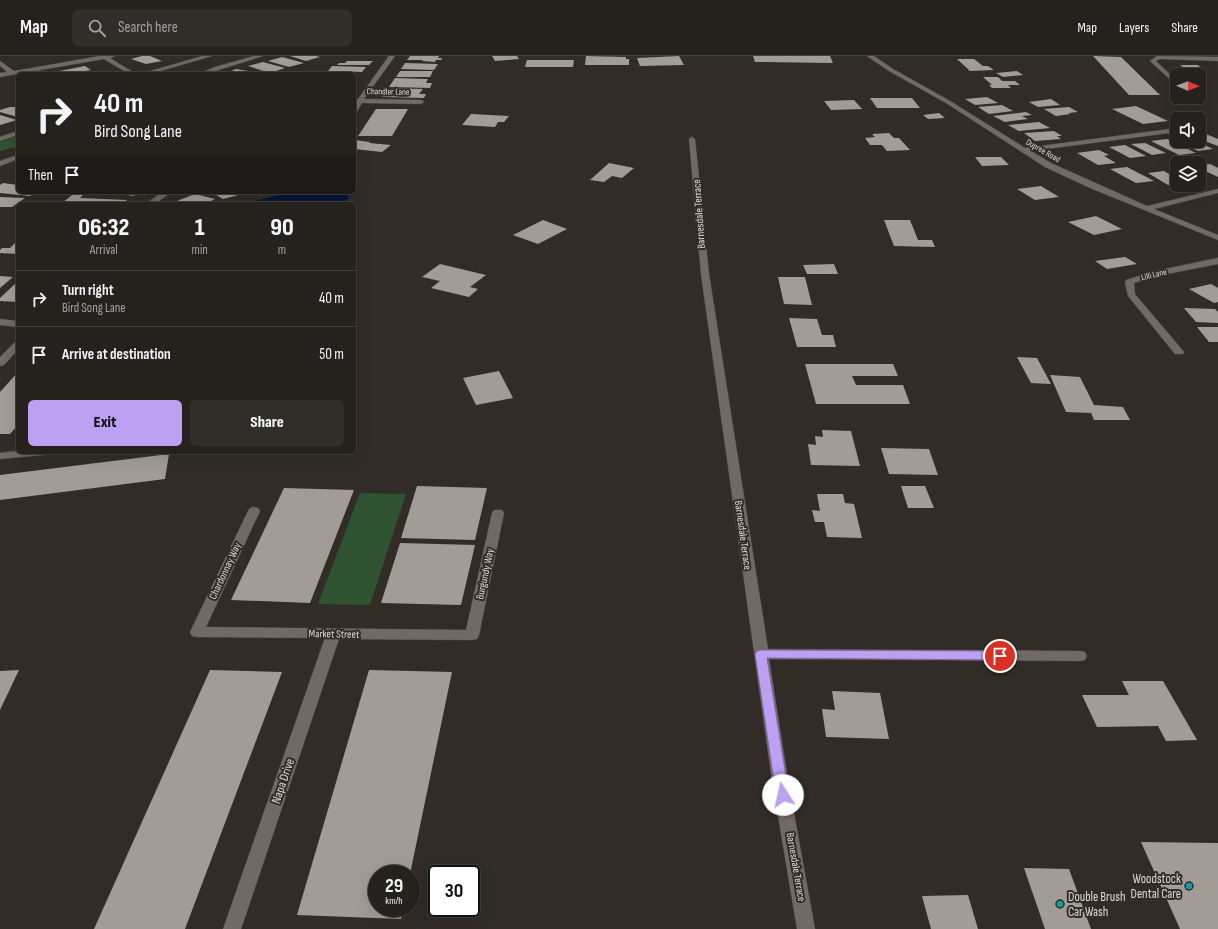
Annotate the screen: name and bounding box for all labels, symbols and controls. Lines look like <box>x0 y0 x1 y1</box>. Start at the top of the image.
search box <box>72 10 352 46</box>
text: Map <box>20 16 48 39</box>
icon: search <box>86 17 108 39</box>
text: Search here <box>118 18 178 37</box>
text: Map <box>1077 19 1097 36</box>
text: Layers <box>1119 19 1149 36</box>
text: Share <box>1171 19 1198 36</box>
north arrow <box>1170 68 1206 104</box>
map controls <box>1170 68 1206 192</box>
street label: Chandler Lane <box>366 86 410 98</box>
text: 40 m <box>94 87 143 120</box>
icon: right <box>28 88 80 140</box>
button: sound <box>1170 112 1206 148</box>
text: Bird Song Lane <box>94 121 182 142</box>
street label: Dupree Road <box>1024 137 1062 165</box>
button: layers <box>1170 156 1206 192</box>
icon: arrive <box>61 164 83 186</box>
text: Then <box>28 166 53 185</box>
street label: Barnesdale Terrace <box>690 179 708 249</box>
text: 06:32 <box>78 213 129 242</box>
text: 1 <box>195 213 205 242</box>
text: 90 <box>270 213 294 242</box>
text: Arrival <box>90 242 118 258</box>
text: min <box>192 242 208 258</box>
text: m <box>278 242 286 258</box>
street label: Lilli Lane <box>1140 266 1168 283</box>
text: Turn right <box>62 281 114 300</box>
icon: right <box>28 288 50 310</box>
text: 40 m <box>319 289 344 308</box>
text: Bird Song Lane <box>62 300 126 316</box>
icon: arrive <box>28 344 50 366</box>
text: Arrive at destination <box>62 345 171 364</box>
text: 50 m <box>319 345 344 364</box>
button: Exit <box>28 400 182 446</box>
button: Share <box>190 400 344 446</box>
street label: Barnesdale Terrace <box>732 500 754 570</box>
street label: Chardonnay Way <box>206 540 244 602</box>
street label: Burgundy Way <box>473 547 497 601</box>
street label: Market Street <box>309 627 360 641</box>
pin <box>983 639 1017 673</box>
icon: arrive <box>989 645 1011 667</box>
street label: Napa Drive <box>268 756 298 806</box>
position arrow <box>762 774 804 816</box>
street label: Barnesdale Terrace <box>784 832 808 902</box>
speed limit sign: 30 <box>428 865 480 917</box>
place label: Woodstock Dental Care <box>1130 871 1181 902</box>
text: 29 <box>385 874 403 898</box>
marker: Woodstock Dental Care <box>1184 881 1194 891</box>
place label: Double Brush Car Wash <box>1068 889 1126 920</box>
text: km/h <box>385 895 403 907</box>
marker: Double Brush Car Wash <box>1055 899 1065 909</box>

